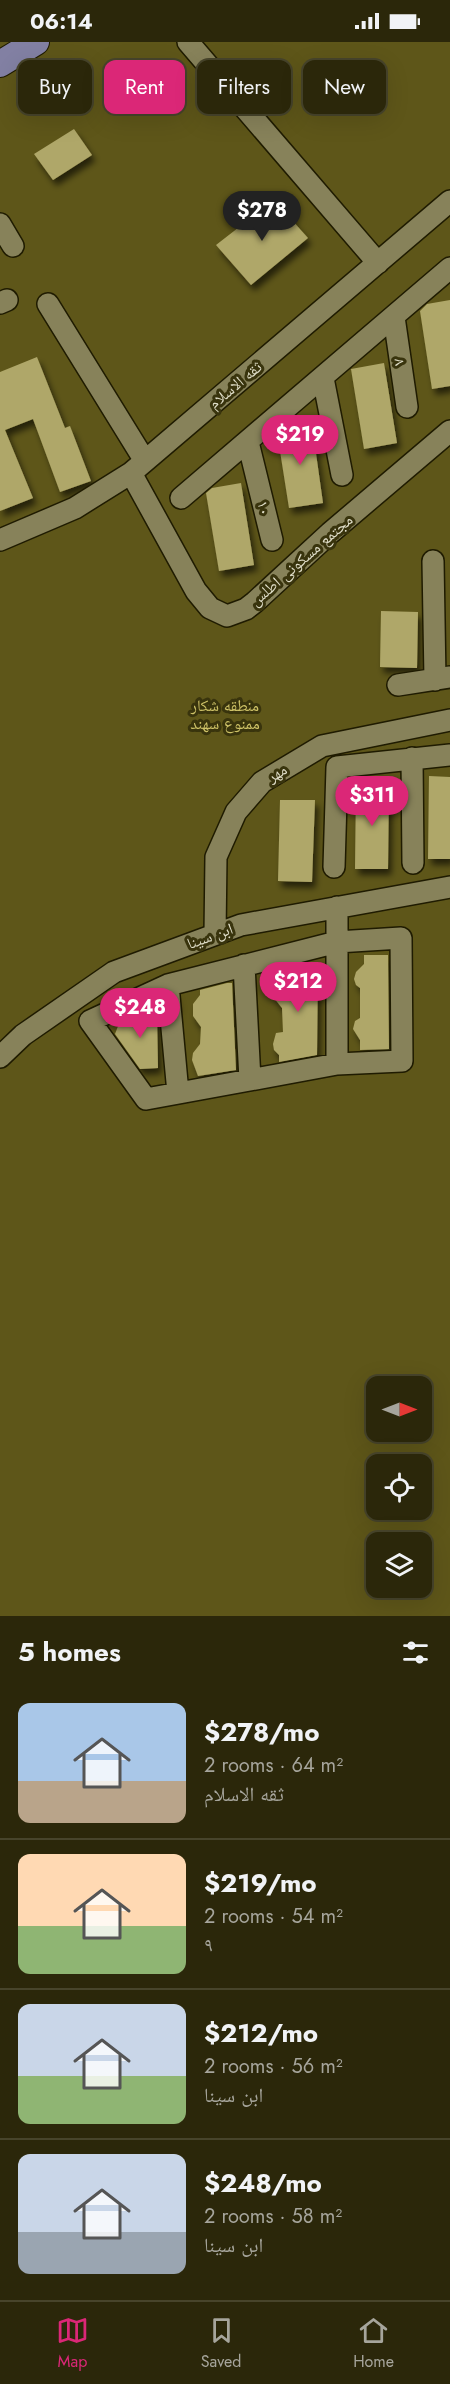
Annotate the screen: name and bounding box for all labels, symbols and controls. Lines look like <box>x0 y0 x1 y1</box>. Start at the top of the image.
text: 06:14 <box>30 5 93 37</box>
chip: Buy <box>18 60 92 114</box>
chip: Rent <box>104 60 185 114</box>
chip: Filters <box>197 60 291 114</box>
chip: New <box>303 60 386 114</box>
pin: $278 <box>226 191 298 242</box>
text: $278 <box>237 196 287 225</box>
street label: ثقه الاسلام <box>203 355 267 414</box>
street label: ۸ <box>388 357 412 367</box>
pin: $219 <box>264 415 336 466</box>
text: $219 <box>275 420 325 449</box>
street label: ۱۰ <box>251 498 277 518</box>
street label: مجتمع مسکونی اطلس <box>244 509 358 611</box>
park label: منطقه شکار ممنوع سهند <box>190 694 260 735</box>
street label: مهر <box>262 758 291 788</box>
pin: $311 <box>336 776 408 827</box>
text: $311 <box>349 781 395 810</box>
street label: ابن سینا <box>184 917 236 955</box>
pin: $212 <box>262 962 334 1013</box>
text: $212 <box>274 967 322 996</box>
pin: $248 <box>104 988 176 1039</box>
text: $248 <box>114 993 166 1022</box>
north arrow <box>366 1376 432 1442</box>
map controls <box>366 1376 432 1598</box>
button: locate <box>366 1454 432 1520</box>
button: layers <box>366 1532 432 1598</box>
text: 5 homes <box>18 1633 121 1671</box>
icon: filters <box>399 1636 432 1669</box>
text: $278/mo <box>204 1713 319 1751</box>
icon: home <box>66 1727 138 1799</box>
text: 2 rooms · 64 m² <box>204 1751 343 1780</box>
text: ثقه الاسلام <box>204 1780 284 1809</box>
text: $219/mo <box>204 1864 317 1902</box>
icon: home <box>66 1878 138 1950</box>
text: 2 rooms · 54 m² <box>204 1902 343 1931</box>
text: ۹ <box>204 1931 213 1960</box>
text: $212/mo <box>204 2014 318 2052</box>
icon: home <box>66 2028 138 2100</box>
text: 2 rooms · 56 m² <box>204 2052 343 2081</box>
text: ابن سینا <box>204 2081 263 2110</box>
text: $248/mo <box>204 2164 322 2202</box>
icon: home <box>66 2178 138 2250</box>
text: 2 rooms · 58 m² <box>204 2202 342 2231</box>
text: ابن سینا <box>204 2231 263 2260</box>
tab: Map <box>56 2314 89 2373</box>
tab: Saved <box>201 2314 241 2373</box>
tab: Home <box>353 2314 394 2373</box>

